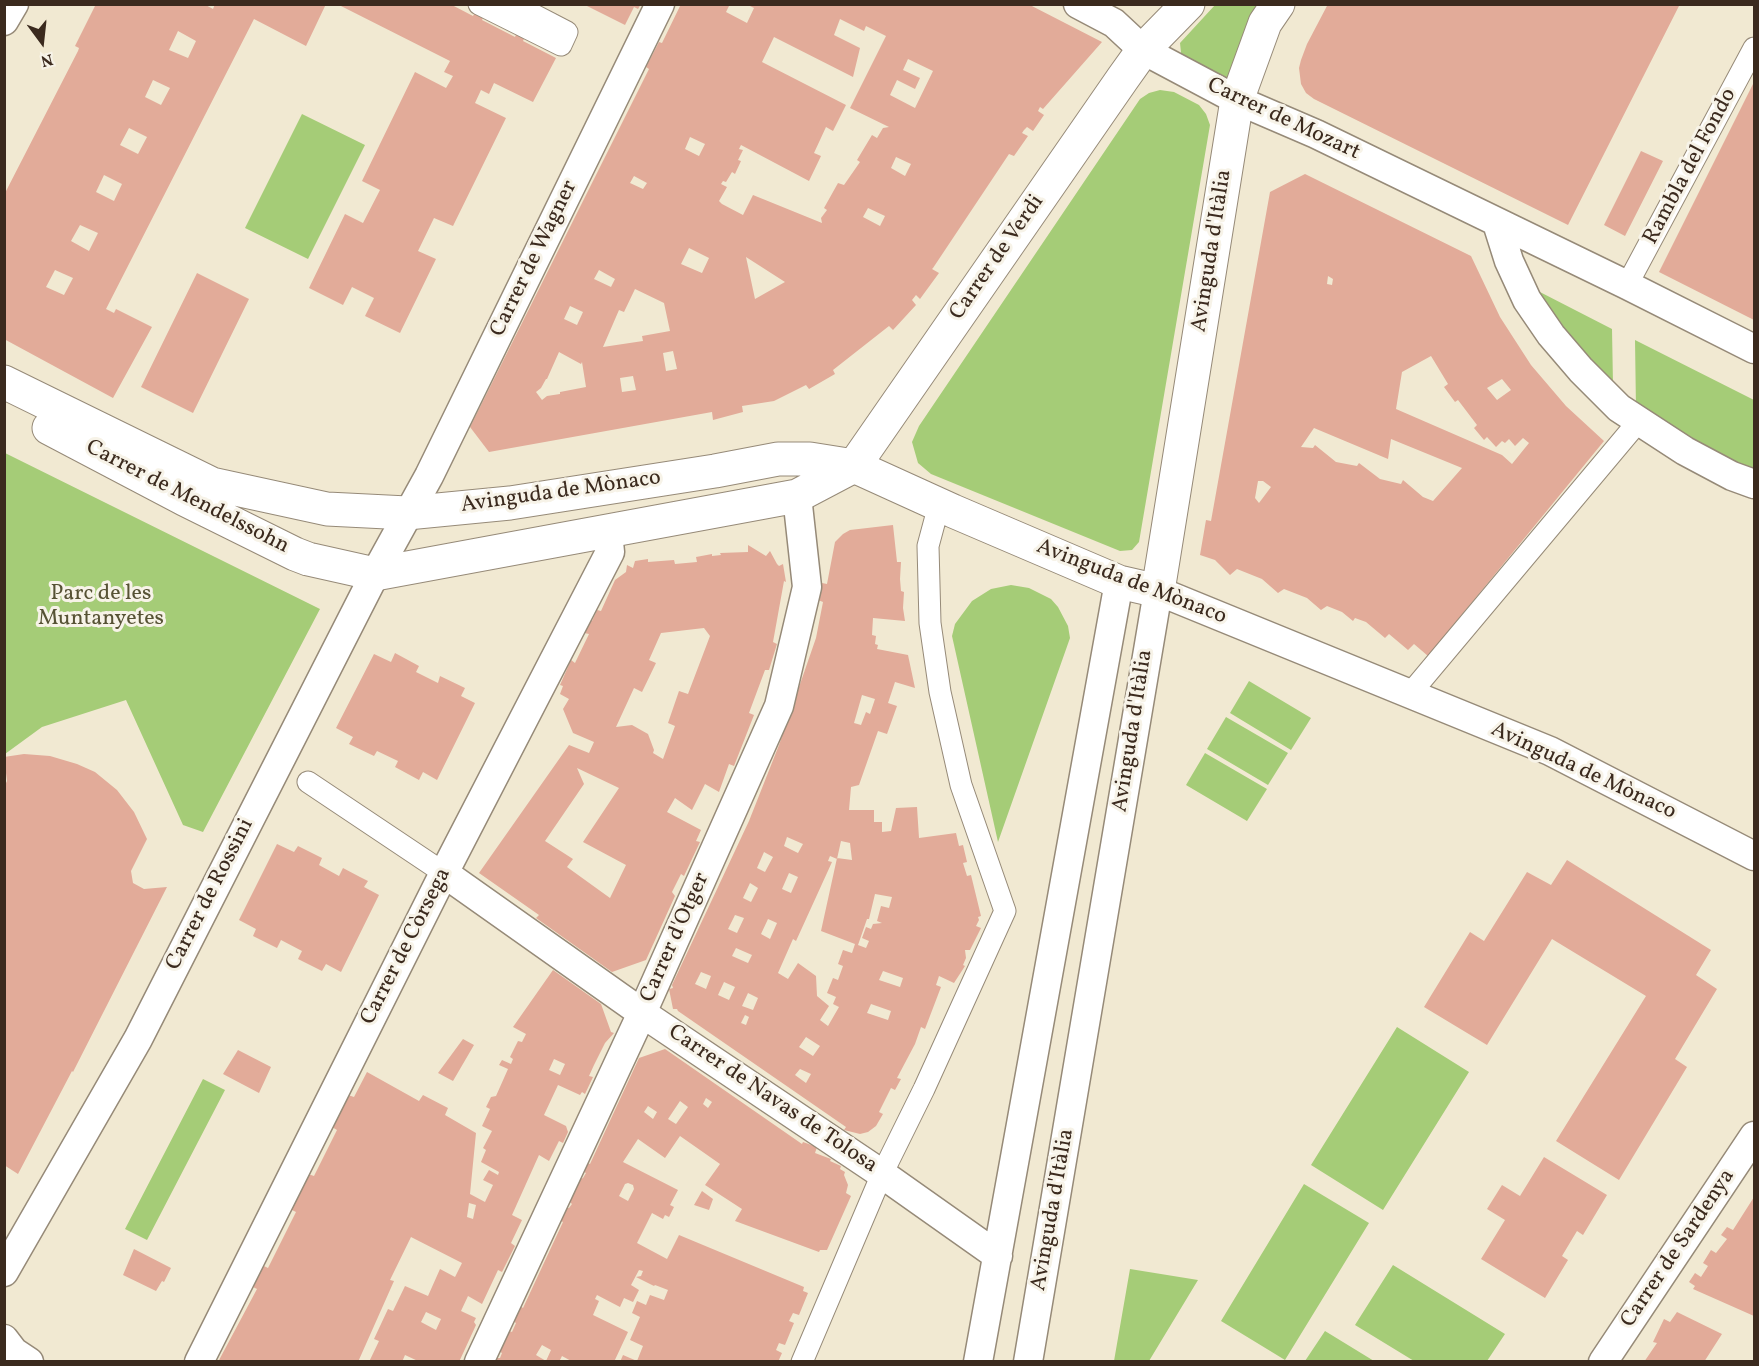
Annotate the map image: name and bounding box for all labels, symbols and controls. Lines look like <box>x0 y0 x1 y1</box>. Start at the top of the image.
north arrow <box>12 12 72 72</box>
text: N <box>38 47 55 72</box>
street label: Carrer de Mozart <box>1202 73 1364 167</box>
street label: Rambla del Fondo <box>1639 84 1743 250</box>
street label: Avinguda d'Itàlia <box>1187 168 1239 334</box>
street label: Carrer de Wagner <box>486 177 584 341</box>
street label: Carrer de Verdi <box>945 190 1051 326</box>
street label: Carrer de Mendelssohn <box>81 435 293 561</box>
street label: Avinguda de Mònaco <box>459 466 663 520</box>
street label: Avinguda de Mònaco <box>1032 535 1230 631</box>
park label: Parc de les Muntanyetes <box>38 582 164 634</box>
street label: Avinguda d'Itàlia <box>1108 648 1160 814</box>
street label: Avinguda de Mònaco <box>1486 717 1680 827</box>
street label: Carrer de Rossini <box>161 815 261 975</box>
street label: Carrer de Còrsega <box>356 864 458 1030</box>
street label: Carrer d'Otger <box>636 869 716 1007</box>
street label: Carrer de Navas de Tolosa <box>662 1020 882 1180</box>
street label: Avinguda d'Itàlia <box>1027 1127 1081 1293</box>
street label: Carrer de Sardenya <box>1616 1165 1742 1333</box>

